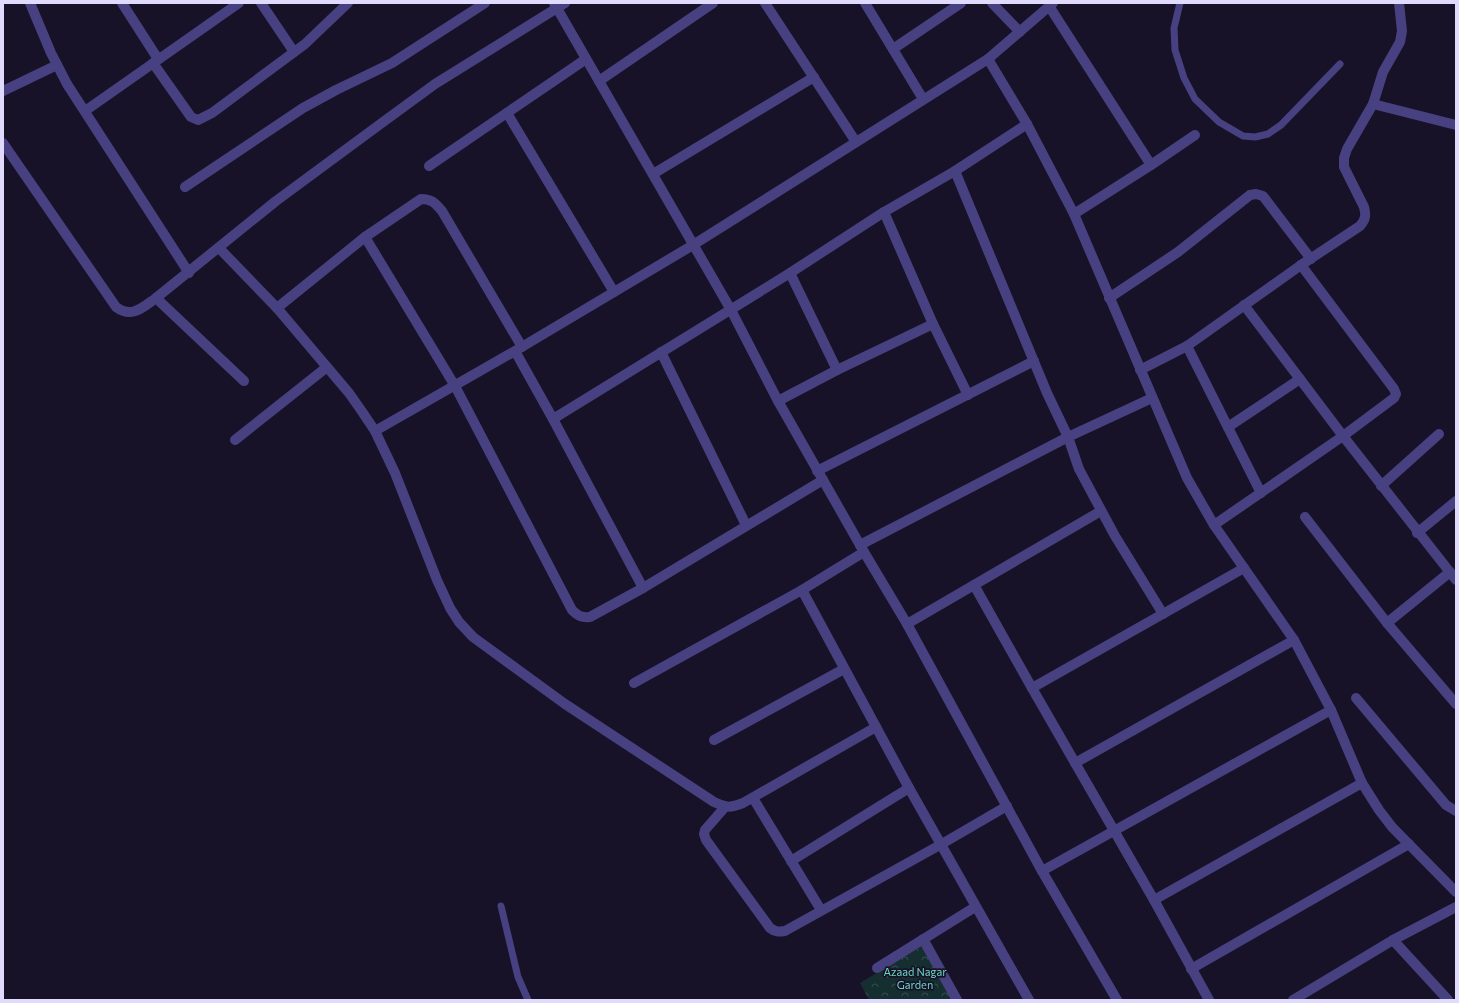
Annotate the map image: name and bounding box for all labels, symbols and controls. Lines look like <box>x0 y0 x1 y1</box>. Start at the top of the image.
park label: Azaad Nagar Garden <box>883 965 947 991</box>

